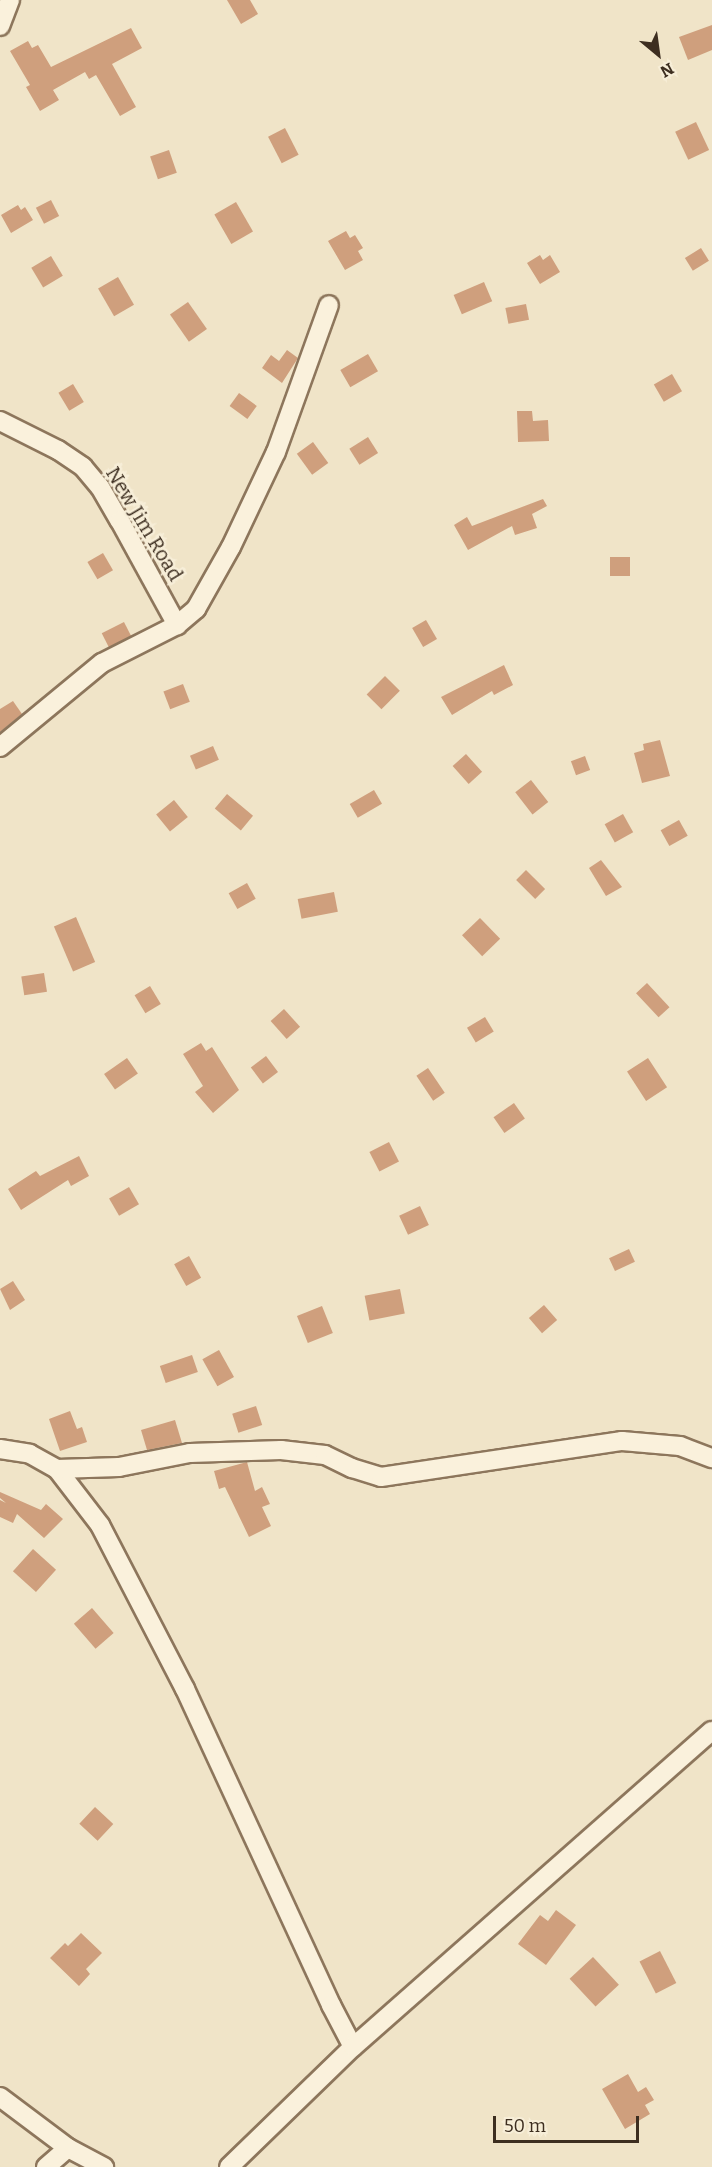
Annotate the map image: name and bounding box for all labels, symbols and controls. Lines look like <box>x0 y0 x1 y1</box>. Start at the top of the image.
north arrow <box>628 24 688 84</box>
text: N <box>657 59 677 81</box>
street label: New Jim Road <box>101 463 187 585</box>
scale bar <box>496 2104 642 2142</box>
text: 50 m <box>504 2115 546 2137</box>

